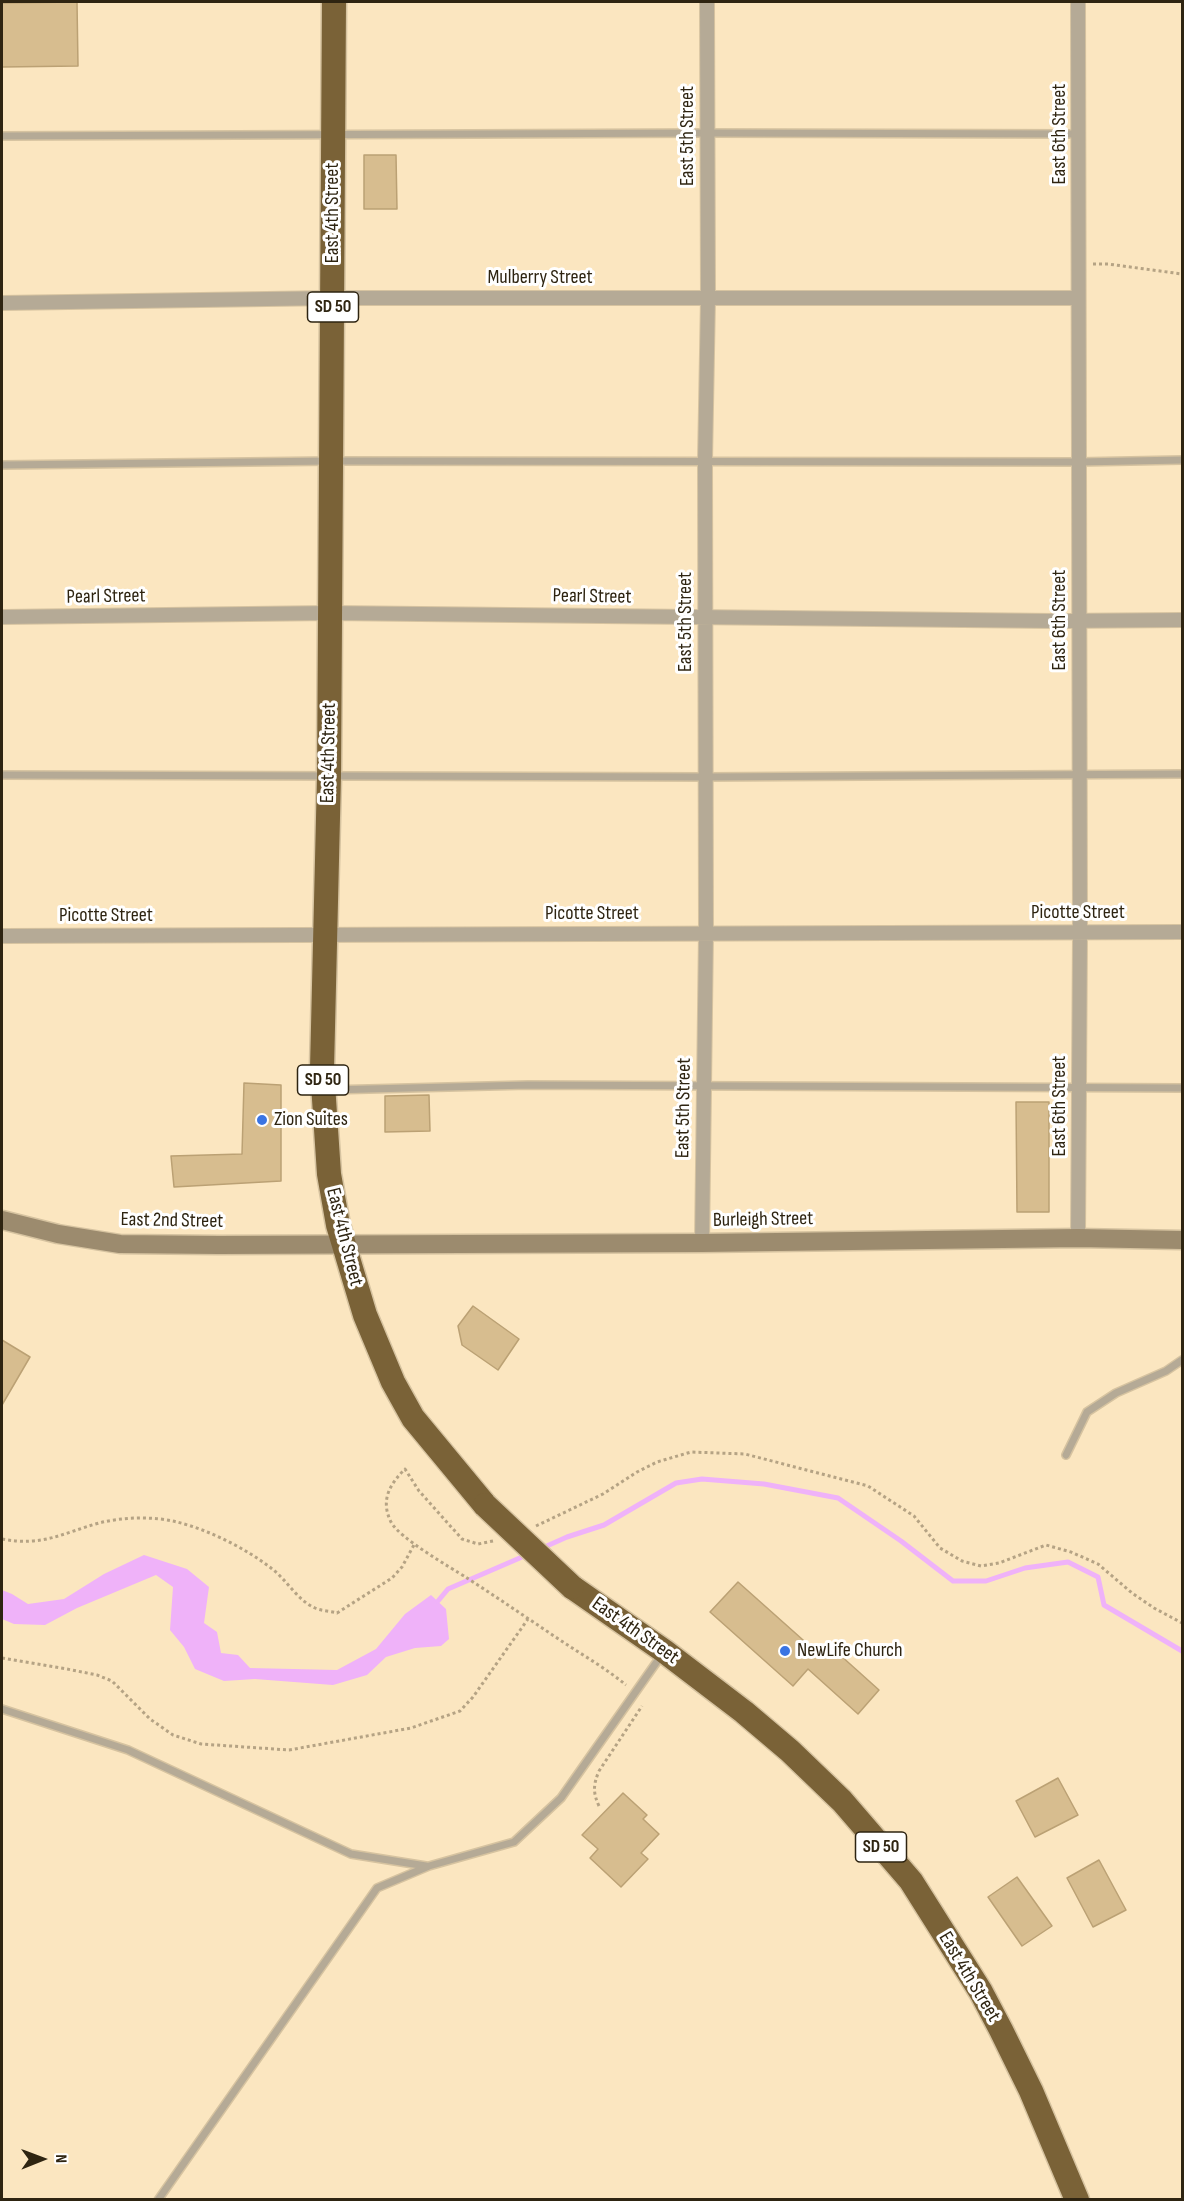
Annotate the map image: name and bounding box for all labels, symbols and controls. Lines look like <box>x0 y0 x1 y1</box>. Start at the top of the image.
street label: East 6th Street <box>1048 84 1072 184</box>
street label: East 5th Street <box>676 86 700 186</box>
street label: East 4th Street <box>321 163 345 263</box>
street label: Mulberry Street <box>487 266 593 290</box>
road number: SD 50 <box>308 292 358 322</box>
street label: East 6th Street <box>1048 570 1072 670</box>
street label: East 5th Street <box>674 572 698 672</box>
street label: Pearl Street <box>66 584 146 610</box>
street label: Pearl Street <box>552 584 632 610</box>
street label: East 4th Street <box>316 703 342 803</box>
street label: Picotte Street <box>1031 901 1125 925</box>
street label: Picotte Street <box>545 902 639 926</box>
street label: Picotte Street <box>59 904 153 928</box>
street label: East 6th Street <box>1048 1056 1072 1156</box>
street label: East 5th Street <box>671 1058 697 1158</box>
road number: SD 50 <box>298 1065 348 1095</box>
place label: Zion Suites <box>274 1108 348 1132</box>
marker: Zion Suites <box>255 1113 269 1127</box>
street label: East 4th Street <box>320 1185 368 1289</box>
street label: Burleigh Street <box>713 1207 813 1233</box>
street label: East 2nd Street <box>120 1208 224 1234</box>
street label: East 4th Street <box>587 1592 683 1670</box>
place label: NewLife Church <box>797 1639 903 1663</box>
marker: NewLife Church <box>778 1644 792 1658</box>
road number: SD 50 <box>856 1832 906 1862</box>
street label: East 4th Street <box>933 1928 1005 2026</box>
north arrow <box>12 2129 72 2189</box>
text: N <box>51 2154 70 2163</box>

